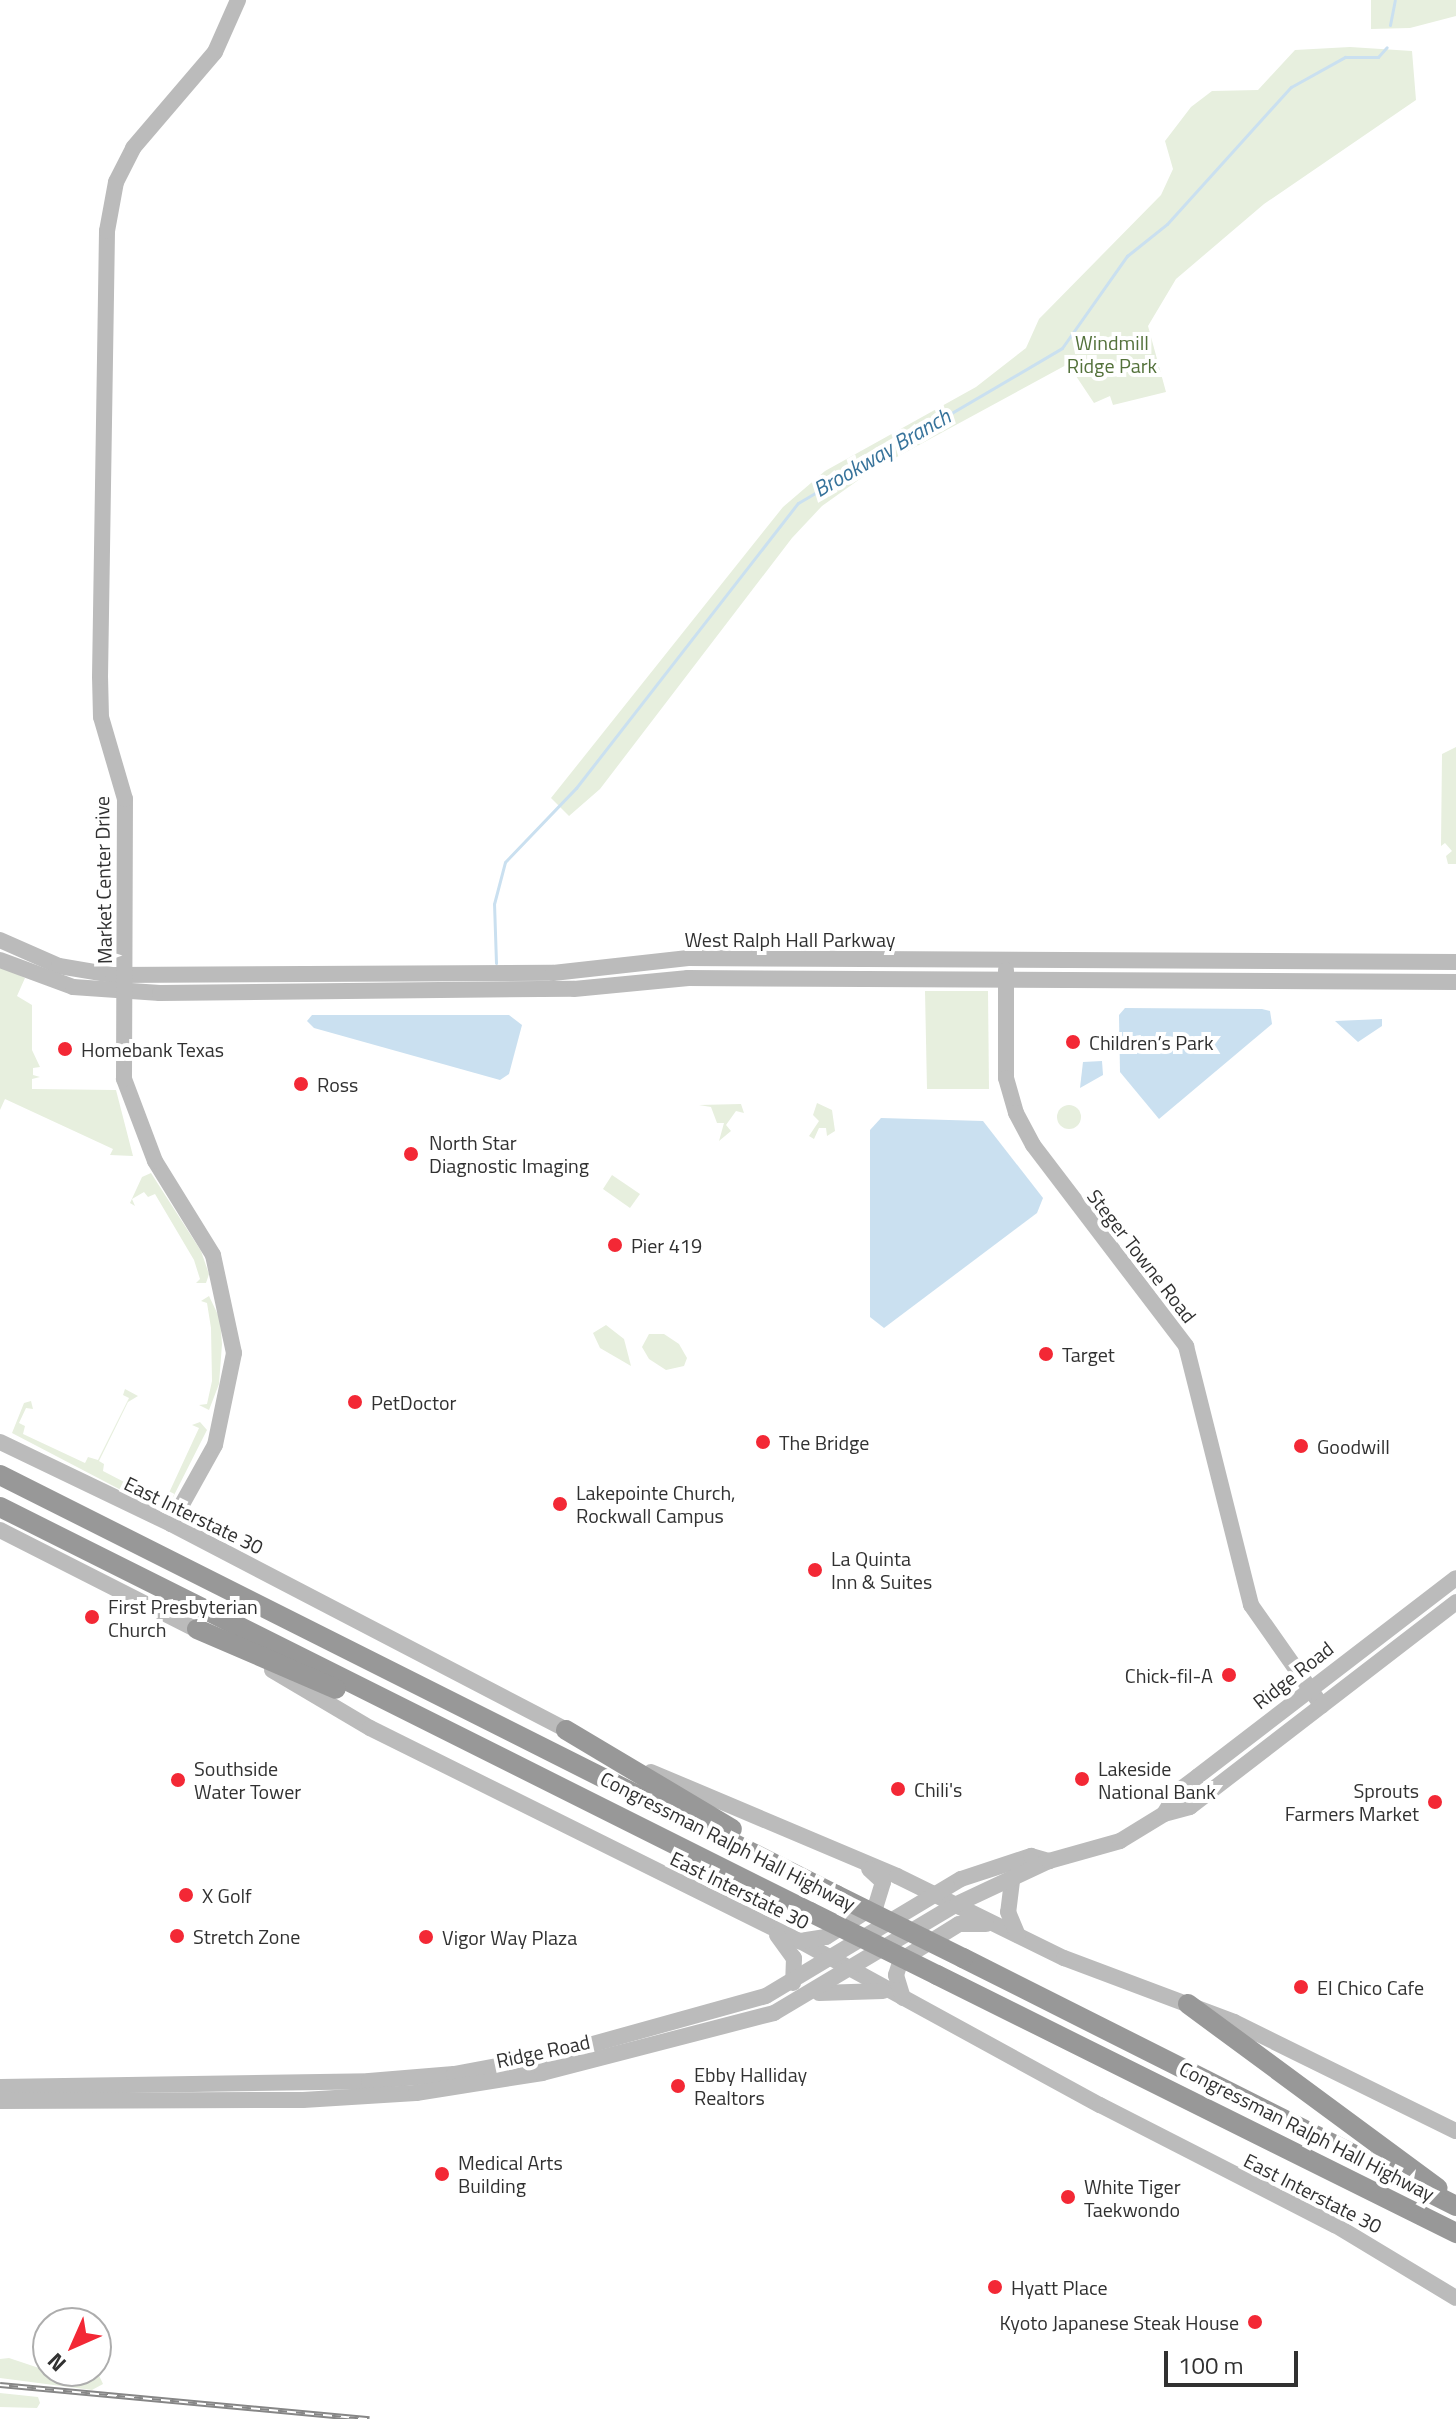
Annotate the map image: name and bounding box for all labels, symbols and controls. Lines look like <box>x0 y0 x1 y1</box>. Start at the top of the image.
park label: Windmill Ridge Park <box>1067 330 1157 377</box>
water label: Brookway Branch <box>809 403 955 503</box>
street label: Market Center Drive <box>90 796 116 964</box>
street label: West Ralph Hall Parkway <box>685 927 895 951</box>
place label: Children’s Park <box>1089 1030 1214 1054</box>
marker: Children’s Park <box>1064 1033 1082 1051</box>
place label: Homebank Texas <box>81 1037 224 1061</box>
marker: Homebank Texas <box>56 1040 74 1058</box>
place label: Ross <box>317 1072 358 1096</box>
marker: Ross <box>292 1075 310 1093</box>
place label: North Star Diagnostic Imaging <box>429 1130 589 1177</box>
marker: North Star Diagnostic Imaging <box>400 1143 422 1165</box>
street label: Steger Towne Road <box>1083 1185 1201 1327</box>
place label: Pier 419 <box>631 1233 702 1257</box>
marker: Pier 419 <box>606 1236 624 1254</box>
place label: Target <box>1062 1342 1115 1366</box>
marker: Target <box>1037 1345 1055 1363</box>
place label: PetDoctor <box>371 1390 457 1414</box>
marker: PetDoctor <box>346 1393 364 1411</box>
place label: The Bridge <box>779 1430 869 1454</box>
marker: The Bridge <box>754 1433 772 1451</box>
place label: Goodwill <box>1317 1434 1390 1458</box>
marker: Goodwill <box>1292 1437 1310 1455</box>
street label: East Interstate 30 <box>121 1471 267 1559</box>
place label: Lakepointe Church, Rockwall Campus <box>576 1480 736 1527</box>
marker: Lakepointe Church, Rockwall Campus <box>551 1495 569 1513</box>
place label: La Quinta Inn & Suites <box>831 1546 932 1593</box>
marker: La Quinta Inn & Suites <box>806 1561 824 1579</box>
place label: First Presbyterian Church <box>108 1594 258 1641</box>
marker: First Presbyterian Church <box>83 1608 101 1626</box>
street label: Ridge Road <box>1248 1636 1338 1714</box>
place label: Chick-fil-A <box>1125 1663 1213 1687</box>
marker: Chick-fil-A <box>1220 1666 1238 1684</box>
place label: Southside Water Tower <box>194 1756 301 1803</box>
place label: Lakeside National Bank <box>1098 1756 1216 1803</box>
street label: Congressman Ralph Hall Highway <box>597 1766 859 1916</box>
marker: Lakeside National Bank <box>1073 1770 1091 1788</box>
marker: Southside Water Tower <box>169 1771 187 1789</box>
place label: Chili's <box>914 1777 962 1801</box>
place label: Sprouts Farmers Market <box>1285 1778 1419 1825</box>
marker: Chili's <box>889 1780 907 1798</box>
marker: Sprouts Farmers Market <box>1426 1793 1444 1811</box>
street label: East Interstate 30 <box>667 1846 813 1934</box>
place label: X Golf <box>202 1883 252 1907</box>
marker: X Golf <box>177 1886 195 1904</box>
place label: Stretch Zone <box>193 1924 300 1948</box>
place label: Vigor Way Plaza <box>442 1925 577 1949</box>
marker: Stretch Zone <box>168 1927 186 1945</box>
marker: Vigor Way Plaza <box>417 1928 435 1946</box>
place label: El Chico Cafe <box>1317 1975 1424 1999</box>
marker: El Chico Cafe <box>1292 1978 1310 1996</box>
street label: Ridge Road <box>494 2029 592 2073</box>
street label: Congressman Ralph Hall Highway <box>1176 2056 1438 2206</box>
place label: Ebby Halliday Realtors <box>694 2062 807 2109</box>
marker: Ebby Halliday Realtors <box>669 2077 687 2095</box>
street label: East Interstate 30 <box>1240 2148 1386 2238</box>
place label: Medical Arts Building <box>458 2150 563 2197</box>
marker: Medical Arts Building <box>433 2165 451 2183</box>
place label: White Tiger Taekwondo <box>1084 2174 1181 2221</box>
marker: White Tiger Taekwondo <box>1059 2188 1077 2206</box>
place label: Hyatt Place <box>1011 2275 1108 2299</box>
marker: Hyatt Place <box>986 2278 1004 2296</box>
north arrow <box>32 2307 112 2387</box>
place label: Kyoto Japanese Steak House <box>999 2310 1239 2334</box>
marker: Kyoto Japanese Steak House <box>1246 2313 1264 2331</box>
scale bar <box>1168 2335 1302 2385</box>
text: N <box>39 2345 74 2380</box>
text: 100 m <box>1178 2347 1244 2383</box>

